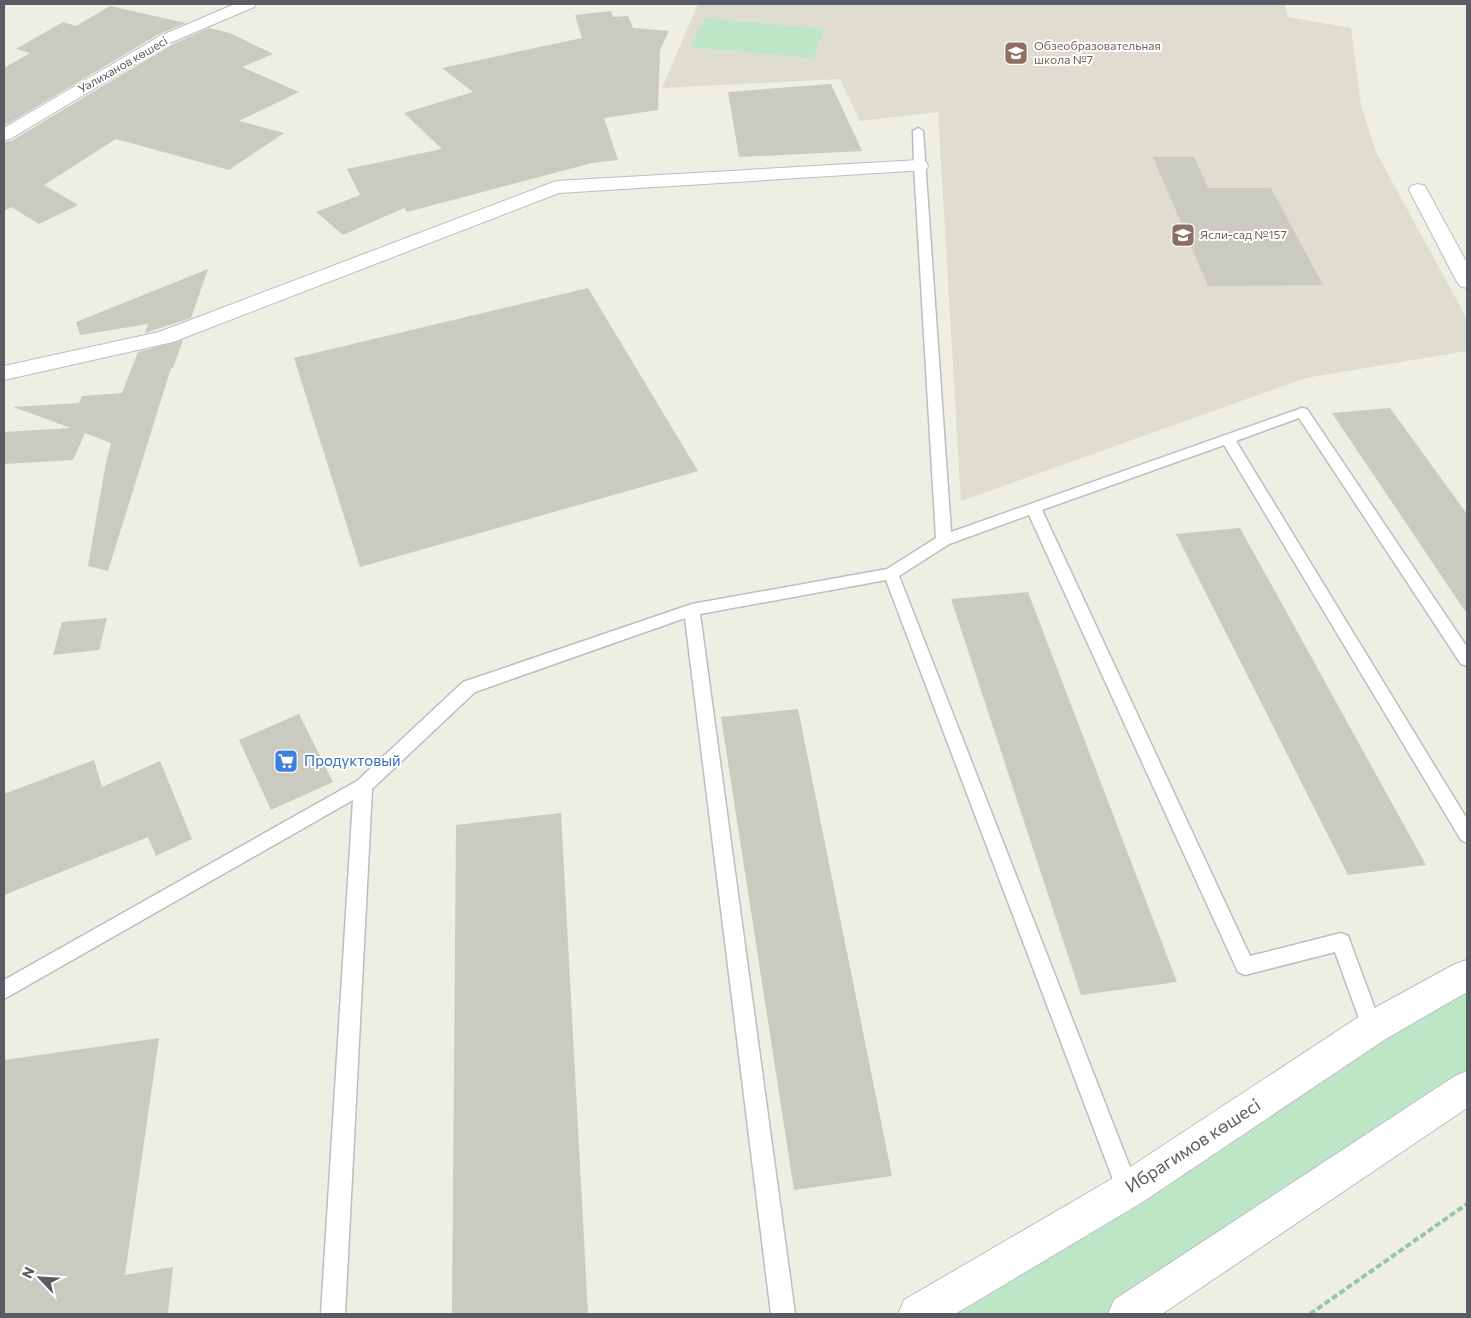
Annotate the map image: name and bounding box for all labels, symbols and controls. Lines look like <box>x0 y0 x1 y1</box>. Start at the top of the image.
street label: Уәлиханов көшесі <box>75 33 170 95</box>
place label: Обзеобразовательная школа №7 <box>1034 38 1161 66</box>
school or university icon: Обзеобразовательная школа №7 <box>1003 40 1029 66</box>
school or university icon: Ясли-сад №157 <box>1170 222 1196 248</box>
place label: Ясли-сад №157 <box>1200 227 1287 241</box>
supermarket icon: Продуктовый <box>273 748 299 774</box>
place label: Продуктовый <box>304 751 401 769</box>
street label: Ибрагимов көшесі <box>1121 1093 1264 1197</box>
north arrow <box>15 1253 65 1303</box>
text: N <box>18 1264 38 1281</box>

